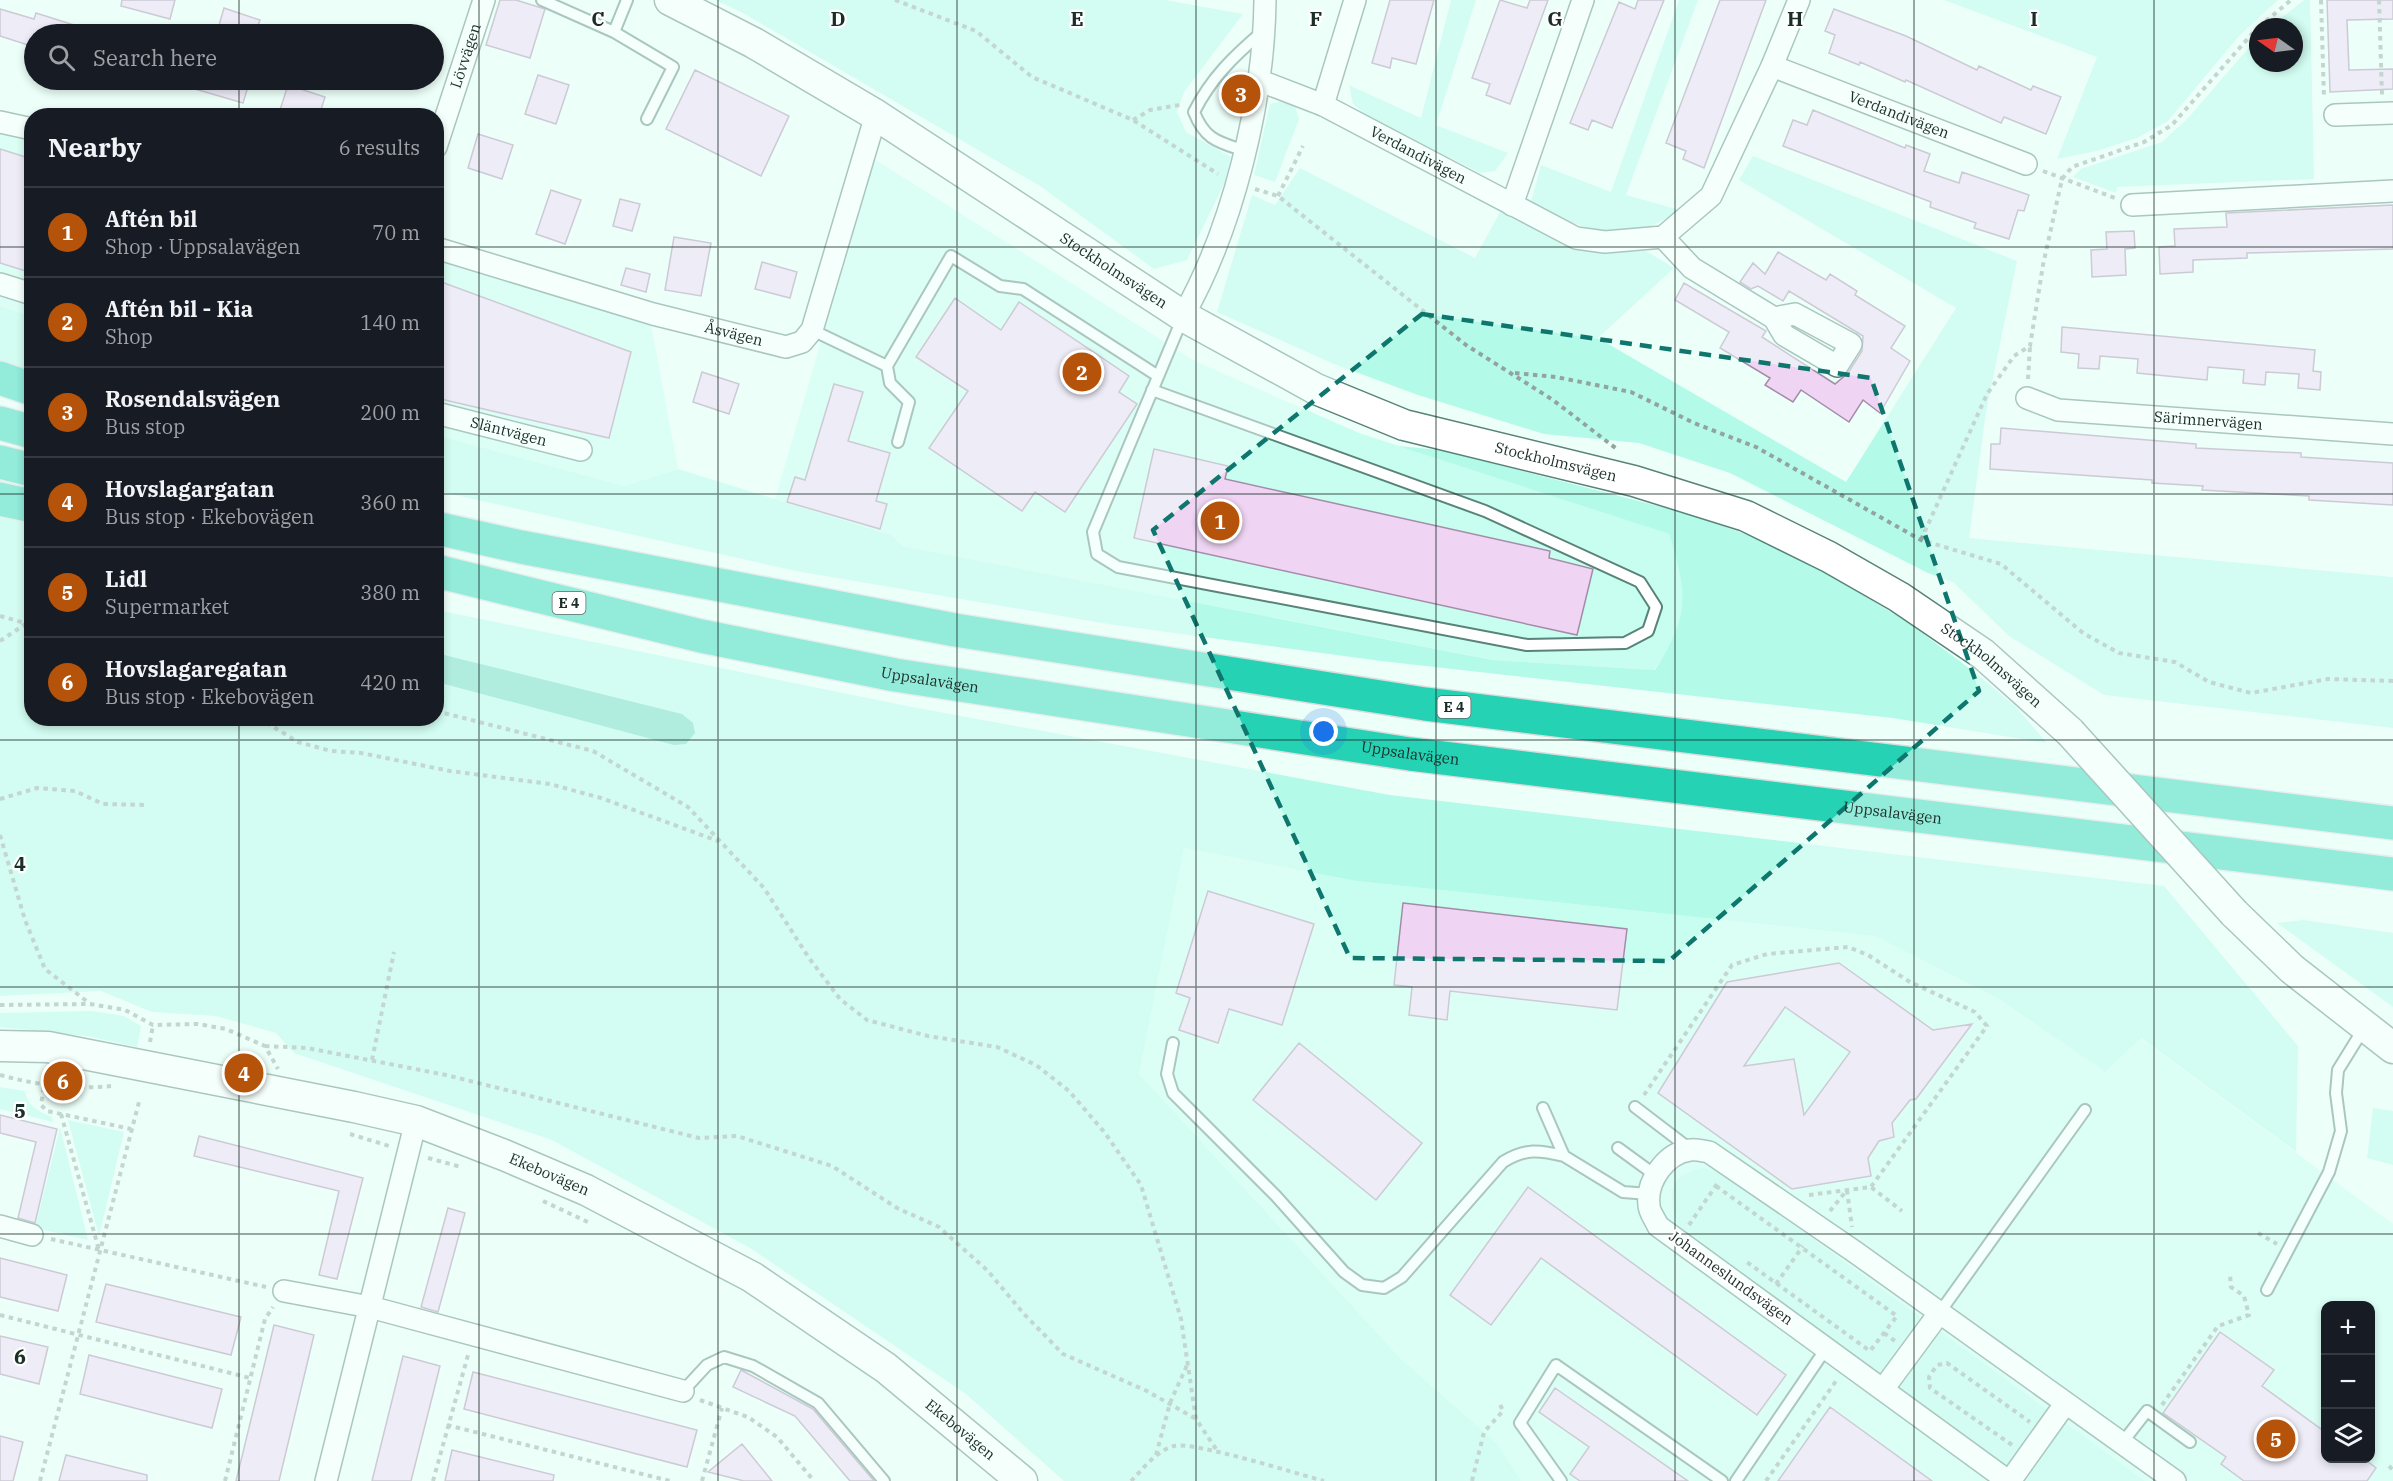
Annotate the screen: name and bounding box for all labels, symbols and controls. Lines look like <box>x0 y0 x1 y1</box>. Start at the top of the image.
text: C <box>591 5 605 32</box>
text: D <box>830 5 846 32</box>
text: E <box>1070 5 1084 32</box>
text: F <box>1310 5 1322 32</box>
text: G <box>1547 5 1563 32</box>
text: H <box>1787 5 1803 32</box>
text: I <box>2030 5 2038 32</box>
north arrow <box>2249 18 2303 72</box>
street label: Lövvägen <box>446 20 485 90</box>
search box <box>24 24 444 90</box>
icon: search <box>45 41 78 74</box>
text: Search here <box>93 43 217 72</box>
pin: 3 <box>1222 72 1260 116</box>
street label: Verdandivägen <box>1846 86 1952 143</box>
street label: Verdandivägen <box>1367 121 1470 188</box>
text: Nearby <box>48 130 142 164</box>
text: 6 results <box>339 134 420 161</box>
text: Aftén bil <box>105 204 198 233</box>
text: 1 <box>62 219 74 246</box>
text: 70 m <box>372 219 420 246</box>
street label: Stockholmsvägen <box>1056 228 1172 312</box>
text: Shop · Uppsalavägen <box>105 233 301 260</box>
text: Aftén bil - Kia <box>105 294 253 323</box>
text: 2 <box>62 309 74 336</box>
text: 140 m <box>360 309 420 336</box>
street label: Åsvägen <box>703 317 765 350</box>
text: Shop <box>105 323 153 350</box>
pin: 2 <box>1062 350 1102 394</box>
text: Rosendalsvägen <box>105 384 280 413</box>
text: 3 <box>62 399 74 426</box>
text: 200 m <box>360 399 420 426</box>
street label: Särimnervägen <box>2153 407 2264 434</box>
street label: Släntvägen <box>469 412 549 450</box>
text: Bus stop <box>105 413 185 440</box>
street label: Stockholmsvägen <box>1493 437 1619 486</box>
text: Hovslagargatan <box>105 474 275 503</box>
text: 4 <box>62 489 74 516</box>
text: 360 m <box>360 489 420 516</box>
pin: 1 <box>1200 498 1240 544</box>
text: Bus stop · Ekebovägen <box>105 503 315 530</box>
text: Lidl <box>105 564 147 593</box>
text: 5 <box>62 579 74 606</box>
text: 380 m <box>360 579 420 606</box>
road number: E 4 <box>552 592 586 614</box>
text: Supermarket <box>105 593 229 620</box>
street label: Stockholmsvägen <box>1937 618 2046 712</box>
text: Hovslagaregatan <box>105 654 287 683</box>
street label: Uppsalavägen <box>879 662 981 697</box>
text: 6 <box>62 669 74 696</box>
text: 420 m <box>360 669 420 696</box>
text: Bus stop · Ekebovägen <box>105 683 315 710</box>
road number: E 4 <box>1438 696 1470 718</box>
your location <box>1309 717 1338 746</box>
street label: Uppsalavägen <box>1360 737 1461 769</box>
street label: Uppsalavägen <box>1842 797 1943 828</box>
text: 4 <box>14 850 26 877</box>
pin: 4 <box>224 1050 264 1096</box>
pin: 6 <box>44 1058 82 1104</box>
text: 5 <box>14 1097 26 1124</box>
street label: Ekebovägen <box>507 1148 593 1200</box>
street label: Johanneslundsvägen <box>1666 1226 1797 1329</box>
map controls <box>2321 1301 2375 1463</box>
button: + <box>2321 1301 2375 1355</box>
text: 6 <box>14 1343 26 1370</box>
button: − <box>2321 1355 2375 1409</box>
street label: Ekebovägen <box>922 1395 1000 1464</box>
button: layers <box>2321 1409 2375 1463</box>
pin: 5 <box>2256 1416 2296 1462</box>

